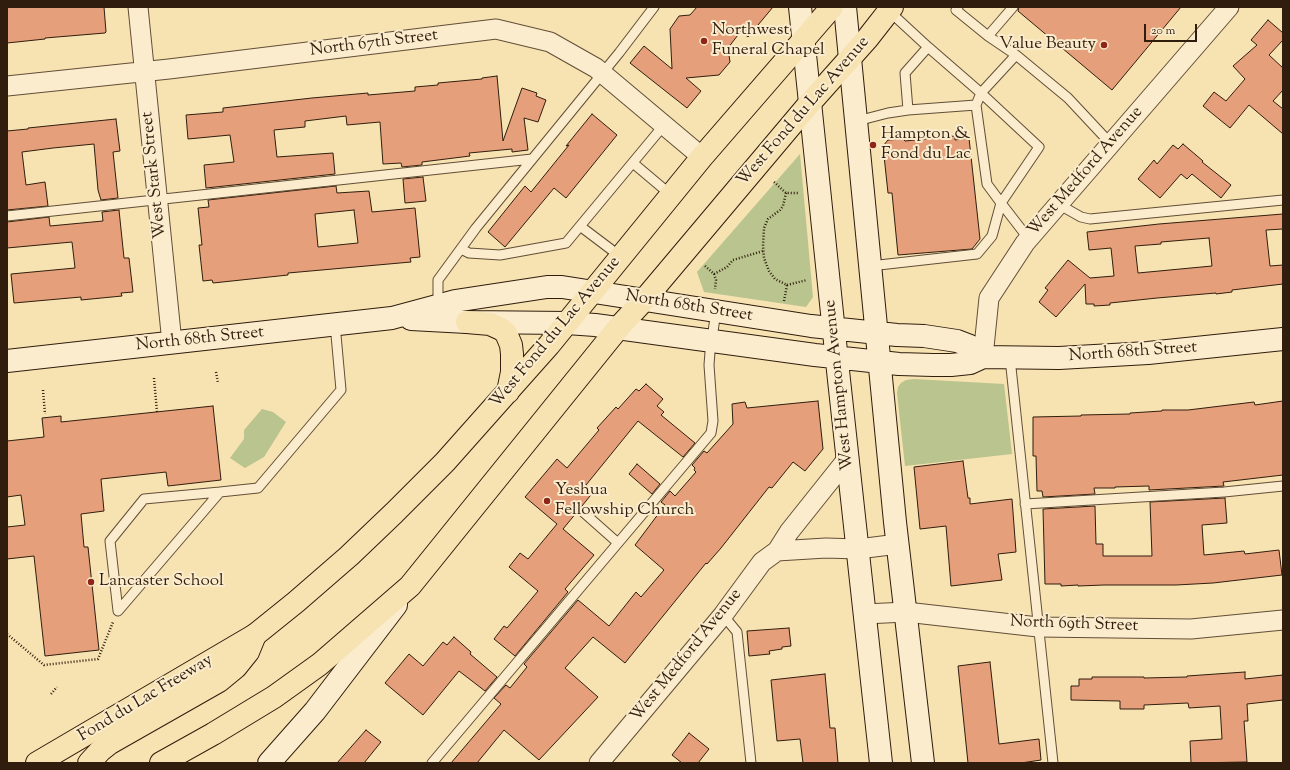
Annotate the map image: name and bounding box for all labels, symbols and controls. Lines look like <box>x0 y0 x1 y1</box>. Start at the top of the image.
scale bar <box>1146 16 1199 42</box>
place label: Northwest Funeral Chapel <box>712 21 825 61</box>
text: 20 m <box>1151 22 1175 40</box>
street label: North 67th Street <box>309 26 439 62</box>
street label: West Fond du Lac Avenue <box>733 33 875 191</box>
place label: Value Beauty <box>999 35 1096 55</box>
marker: Northwest Funeral Chapel <box>699 36 709 46</box>
marker: Value Beauty <box>1099 40 1109 50</box>
street label: West Medford Avenue <box>1024 103 1148 241</box>
street label: West Stark Street <box>138 110 172 240</box>
place label: Hampton & Fond du Lac <box>881 125 971 165</box>
marker: Hampton & Fond du Lac <box>868 140 878 150</box>
street label: West Fond du Lac Avenue <box>487 253 625 413</box>
street label: North 68th Street <box>624 287 754 327</box>
street label: West Hampton Avenue <box>821 299 859 471</box>
street label: North 68th Street <box>135 323 265 357</box>
street label: North 68th Street <box>1068 338 1198 368</box>
place label: Yeshua Fellowship Church <box>555 481 695 521</box>
marker: Yeshua Fellowship Church <box>542 496 552 506</box>
place label: Lancaster School <box>99 572 224 592</box>
marker: Lancaster School <box>86 577 96 587</box>
street label: West Medford Avenue <box>627 585 747 727</box>
street label: North 69th Street <box>1010 613 1138 637</box>
street label: Fond du Lac Freeway <box>75 651 217 747</box>

